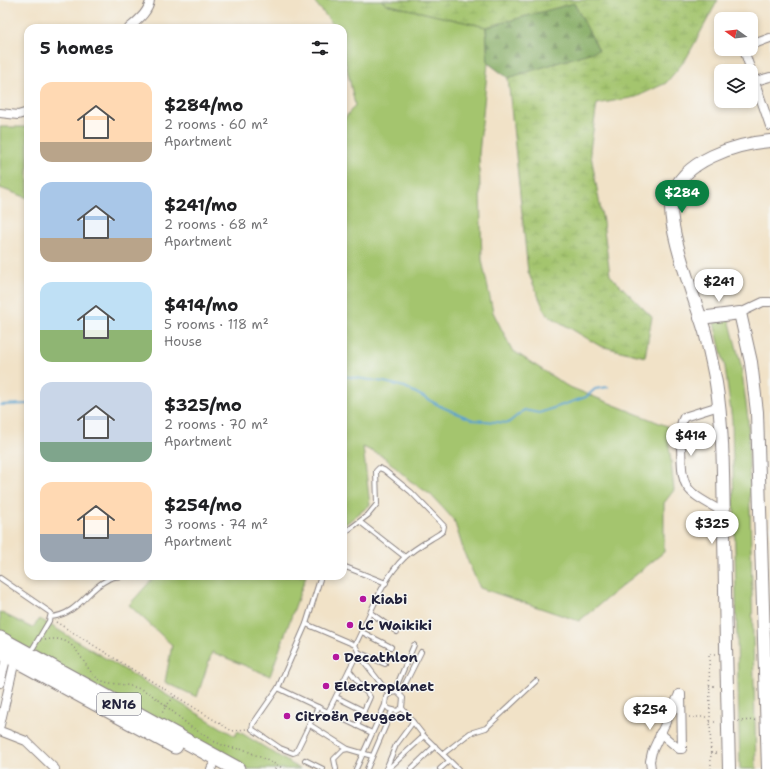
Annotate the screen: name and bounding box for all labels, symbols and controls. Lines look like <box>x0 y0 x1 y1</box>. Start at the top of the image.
north arrow <box>714 12 758 56</box>
map controls <box>714 12 758 108</box>
text: 5 homes <box>40 37 113 59</box>
icon: filters <box>309 37 331 59</box>
button: layers <box>714 64 758 108</box>
text: $284/mo <box>164 94 243 116</box>
icon: home <box>72 98 120 146</box>
text: 2 rooms · 60 m² <box>164 116 268 133</box>
text: Apartment <box>164 133 232 150</box>
pin: $284 <box>658 180 706 214</box>
text: $284 <box>664 184 700 201</box>
text: $241/mo <box>164 194 237 216</box>
icon: home <box>72 198 120 246</box>
text: 2 rooms · 68 m² <box>164 216 268 233</box>
text: Apartment <box>164 233 232 250</box>
pin: $241 <box>695 269 743 303</box>
text: $241 <box>703 273 735 290</box>
text: $414/mo <box>164 294 238 316</box>
icon: home <box>72 298 120 346</box>
text: 5 rooms · 118 m² <box>164 316 269 333</box>
text: House <box>164 333 202 350</box>
text: $325/mo <box>164 394 242 416</box>
icon: home <box>72 398 120 446</box>
text: 2 rooms · 70 m² <box>164 416 268 433</box>
pin: $414 <box>667 423 715 457</box>
text: $414 <box>675 427 707 444</box>
text: Apartment <box>164 433 232 450</box>
text: $254/mo <box>164 494 242 516</box>
icon: home <box>72 498 120 546</box>
pin: $325 <box>688 511 736 545</box>
text: $325 <box>695 515 729 532</box>
text: 3 rooms · 74 m² <box>164 516 268 533</box>
text: Apartment <box>164 533 232 550</box>
place label: Kiabi <box>371 590 407 608</box>
marker: Kiabi <box>358 594 368 604</box>
place label: LC Waikiki <box>358 616 432 634</box>
marker: LC Waikiki <box>345 620 355 630</box>
place label: Decathlon <box>344 648 418 666</box>
marker: Decathlon <box>331 652 341 662</box>
place label: Electroplanet <box>334 677 434 695</box>
marker: Electroplanet <box>321 681 331 691</box>
road number: RN16 <box>97 693 141 715</box>
pin: $254 <box>626 697 674 731</box>
text: $254 <box>633 701 667 718</box>
place label: Citroën Peugeot <box>295 707 412 725</box>
marker: Citroën Peugeot <box>282 711 292 721</box>

